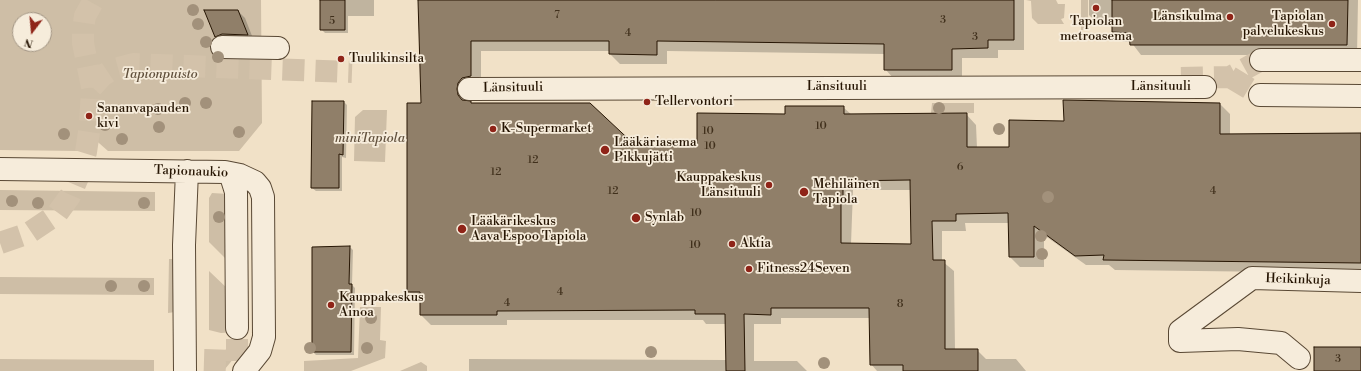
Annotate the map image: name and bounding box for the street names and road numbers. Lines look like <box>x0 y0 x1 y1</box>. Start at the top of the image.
street label: Länsituuli <box>807 79 867 95</box>
street label: Länsituuli <box>1131 79 1191 95</box>
street label: Länsituuli <box>483 80 543 96</box>
street label: Tapionaukio <box>154 163 228 181</box>
street label: Heikinkuja <box>1265 271 1331 289</box>

